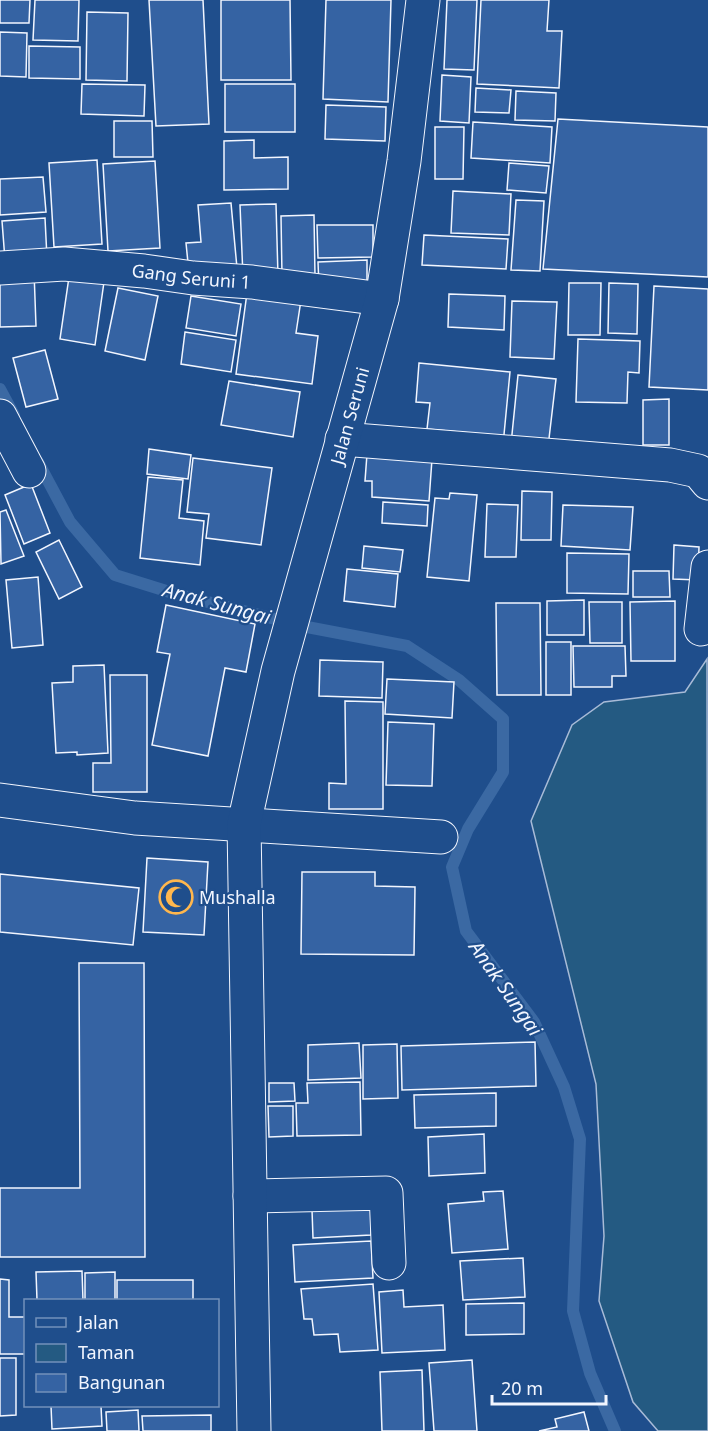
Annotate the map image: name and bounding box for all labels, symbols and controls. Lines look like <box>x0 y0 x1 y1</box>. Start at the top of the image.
street label: Gang Seruni 1 <box>131 258 251 294</box>
street label: Jalan Seruni <box>324 364 374 469</box>
water label: Anak Sungai <box>158 575 275 631</box>
mosque icon: Mushalla <box>158 879 194 915</box>
place label: Mushalla <box>199 885 276 909</box>
water label: Anak Sungai <box>462 933 549 1042</box>
legend <box>24 1299 219 1407</box>
text: Jalan <box>76 1310 119 1334</box>
text: Taman <box>78 1340 135 1364</box>
scale bar <box>492 1368 606 1406</box>
text: Bangunan <box>78 1370 165 1394</box>
text: 20 m <box>501 1376 543 1400</box>

